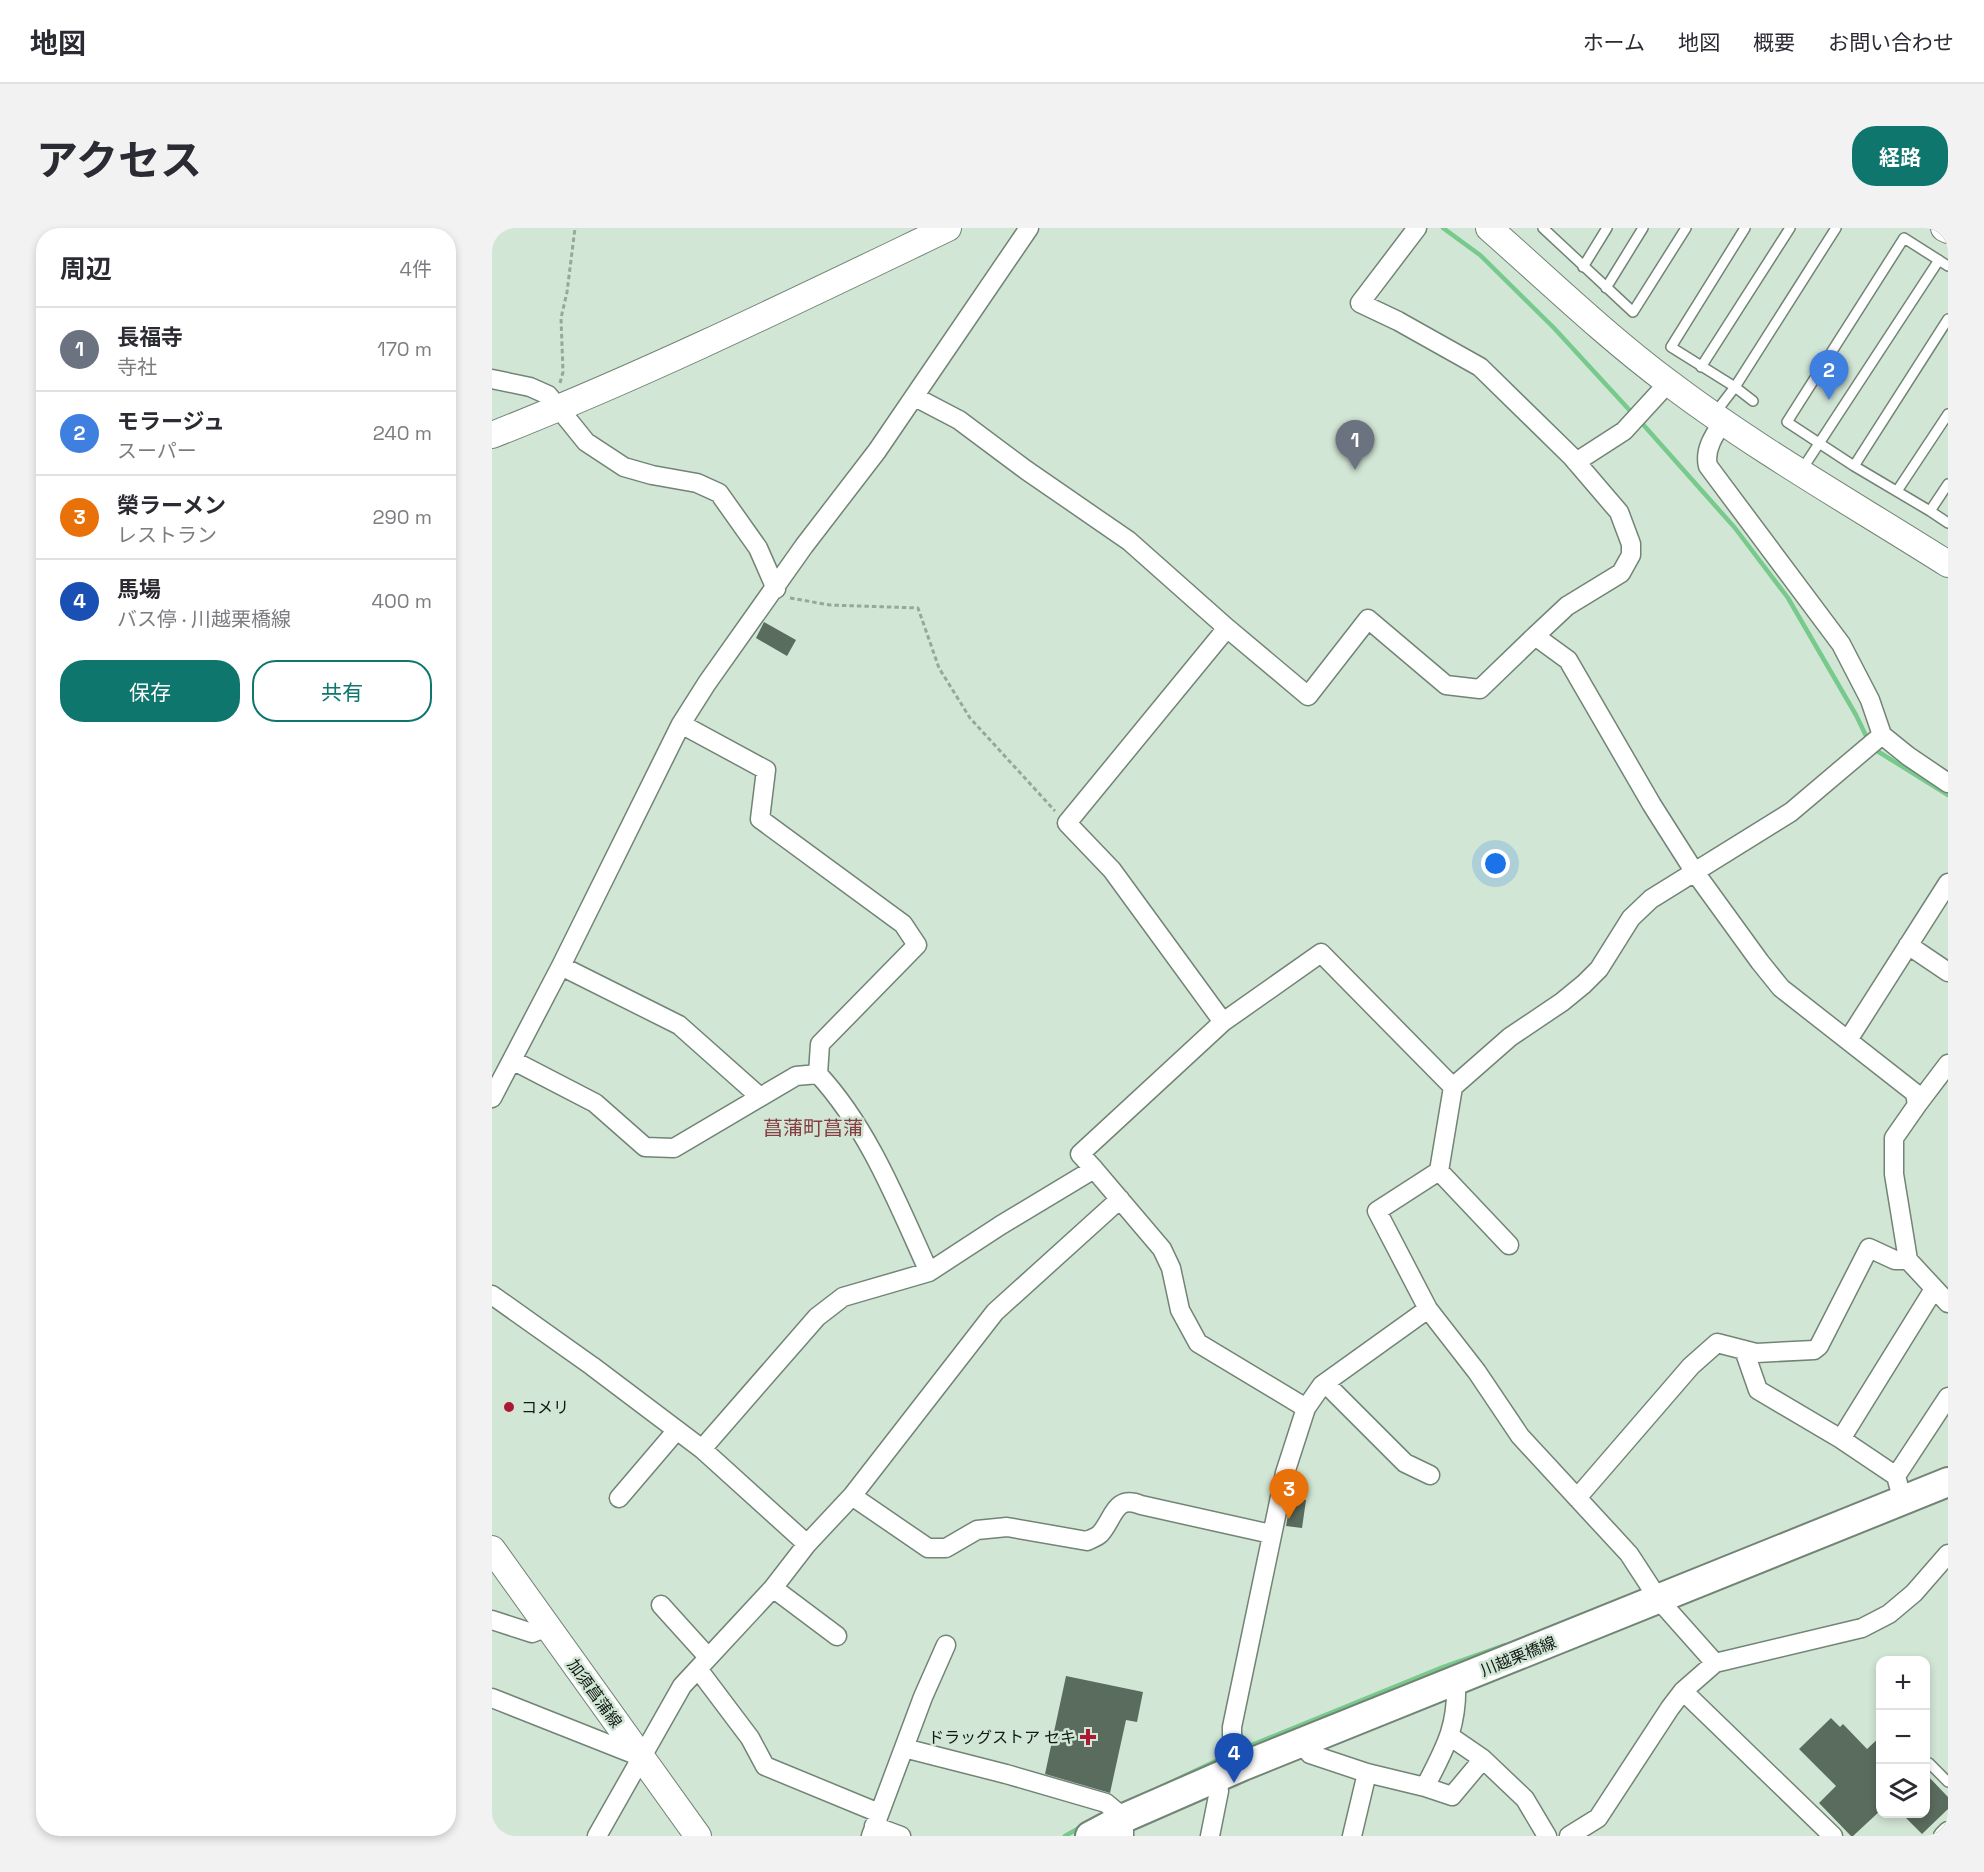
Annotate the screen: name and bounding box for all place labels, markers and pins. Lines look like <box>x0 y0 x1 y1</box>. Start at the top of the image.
pin: 2 <box>1810 350 1848 400</box>
pin: 1 <box>1336 420 1374 470</box>
place label: コメリ <box>521 1397 569 1418</box>
marker: コメリ <box>502 1400 516 1414</box>
pin: 3 <box>1270 1470 1308 1519</box>
place label: ドラッグストア セキ <box>928 1727 1076 1748</box>
marker: ドラッグストア セキ <box>1081 1730 1095 1744</box>
pin: 4 <box>1214 1734 1254 1783</box>

